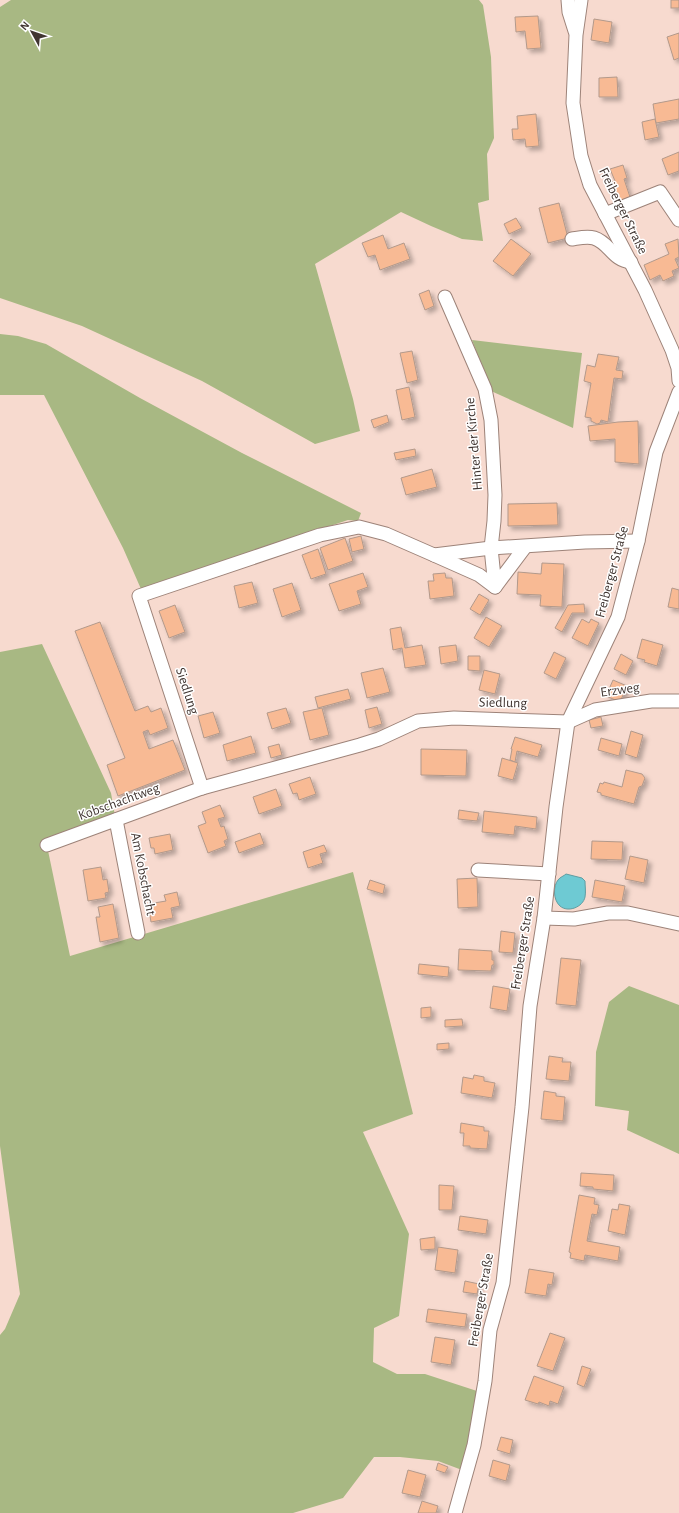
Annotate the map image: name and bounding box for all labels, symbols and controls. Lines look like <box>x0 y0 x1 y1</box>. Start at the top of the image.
north arrow <box>12 12 52 52</box>
text: N <box>18 19 31 32</box>
street label: Freiberger Straße <box>596 166 650 256</box>
street label: Hinter der Kirche <box>463 397 485 491</box>
street label: Freiberger Straße <box>593 525 631 619</box>
street label: Siedlung <box>173 666 201 716</box>
street label: Erzweg <box>600 680 641 700</box>
street label: Siedlung <box>479 696 527 710</box>
street label: Kobschachtweg <box>77 781 162 823</box>
street label: Am Kobschacht <box>128 831 158 917</box>
street label: Freiberger Straße <box>509 895 537 991</box>
street label: Freiberger Straße <box>466 1252 496 1348</box>

